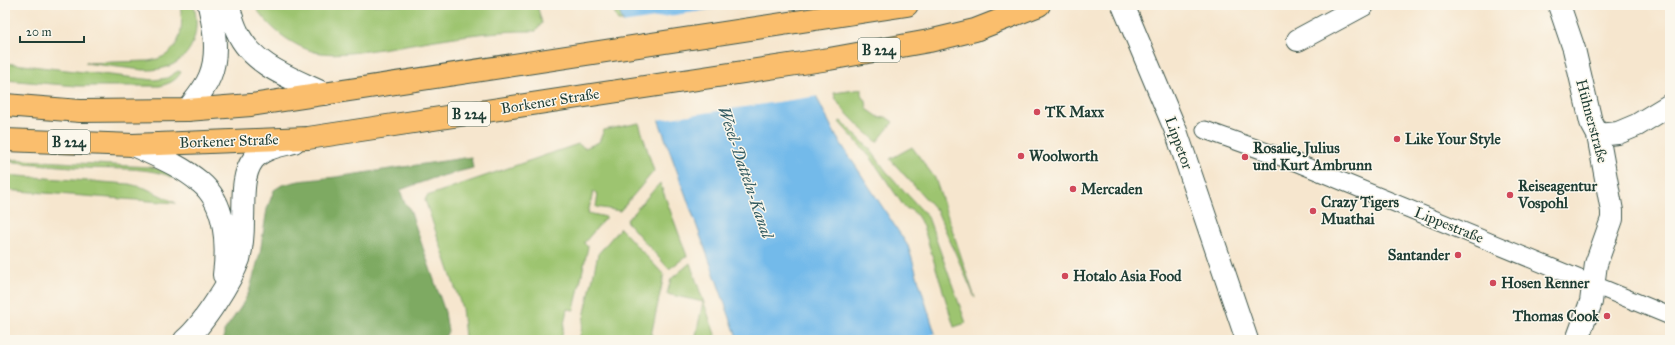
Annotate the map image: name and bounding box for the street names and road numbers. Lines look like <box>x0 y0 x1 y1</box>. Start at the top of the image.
road number: B 224 <box>858 38 900 62</box>
street label: Hühnerstraße <box>1572 77 1612 165</box>
street label: Borkener Straße <box>500 84 600 118</box>
road number: B 224 <box>448 102 490 126</box>
street label: Lippetor <box>1161 114 1197 172</box>
road number: B 224 <box>48 130 90 154</box>
street label: Borkener Straße <box>179 130 279 152</box>
street label: Lippestraße <box>1412 203 1486 247</box>

